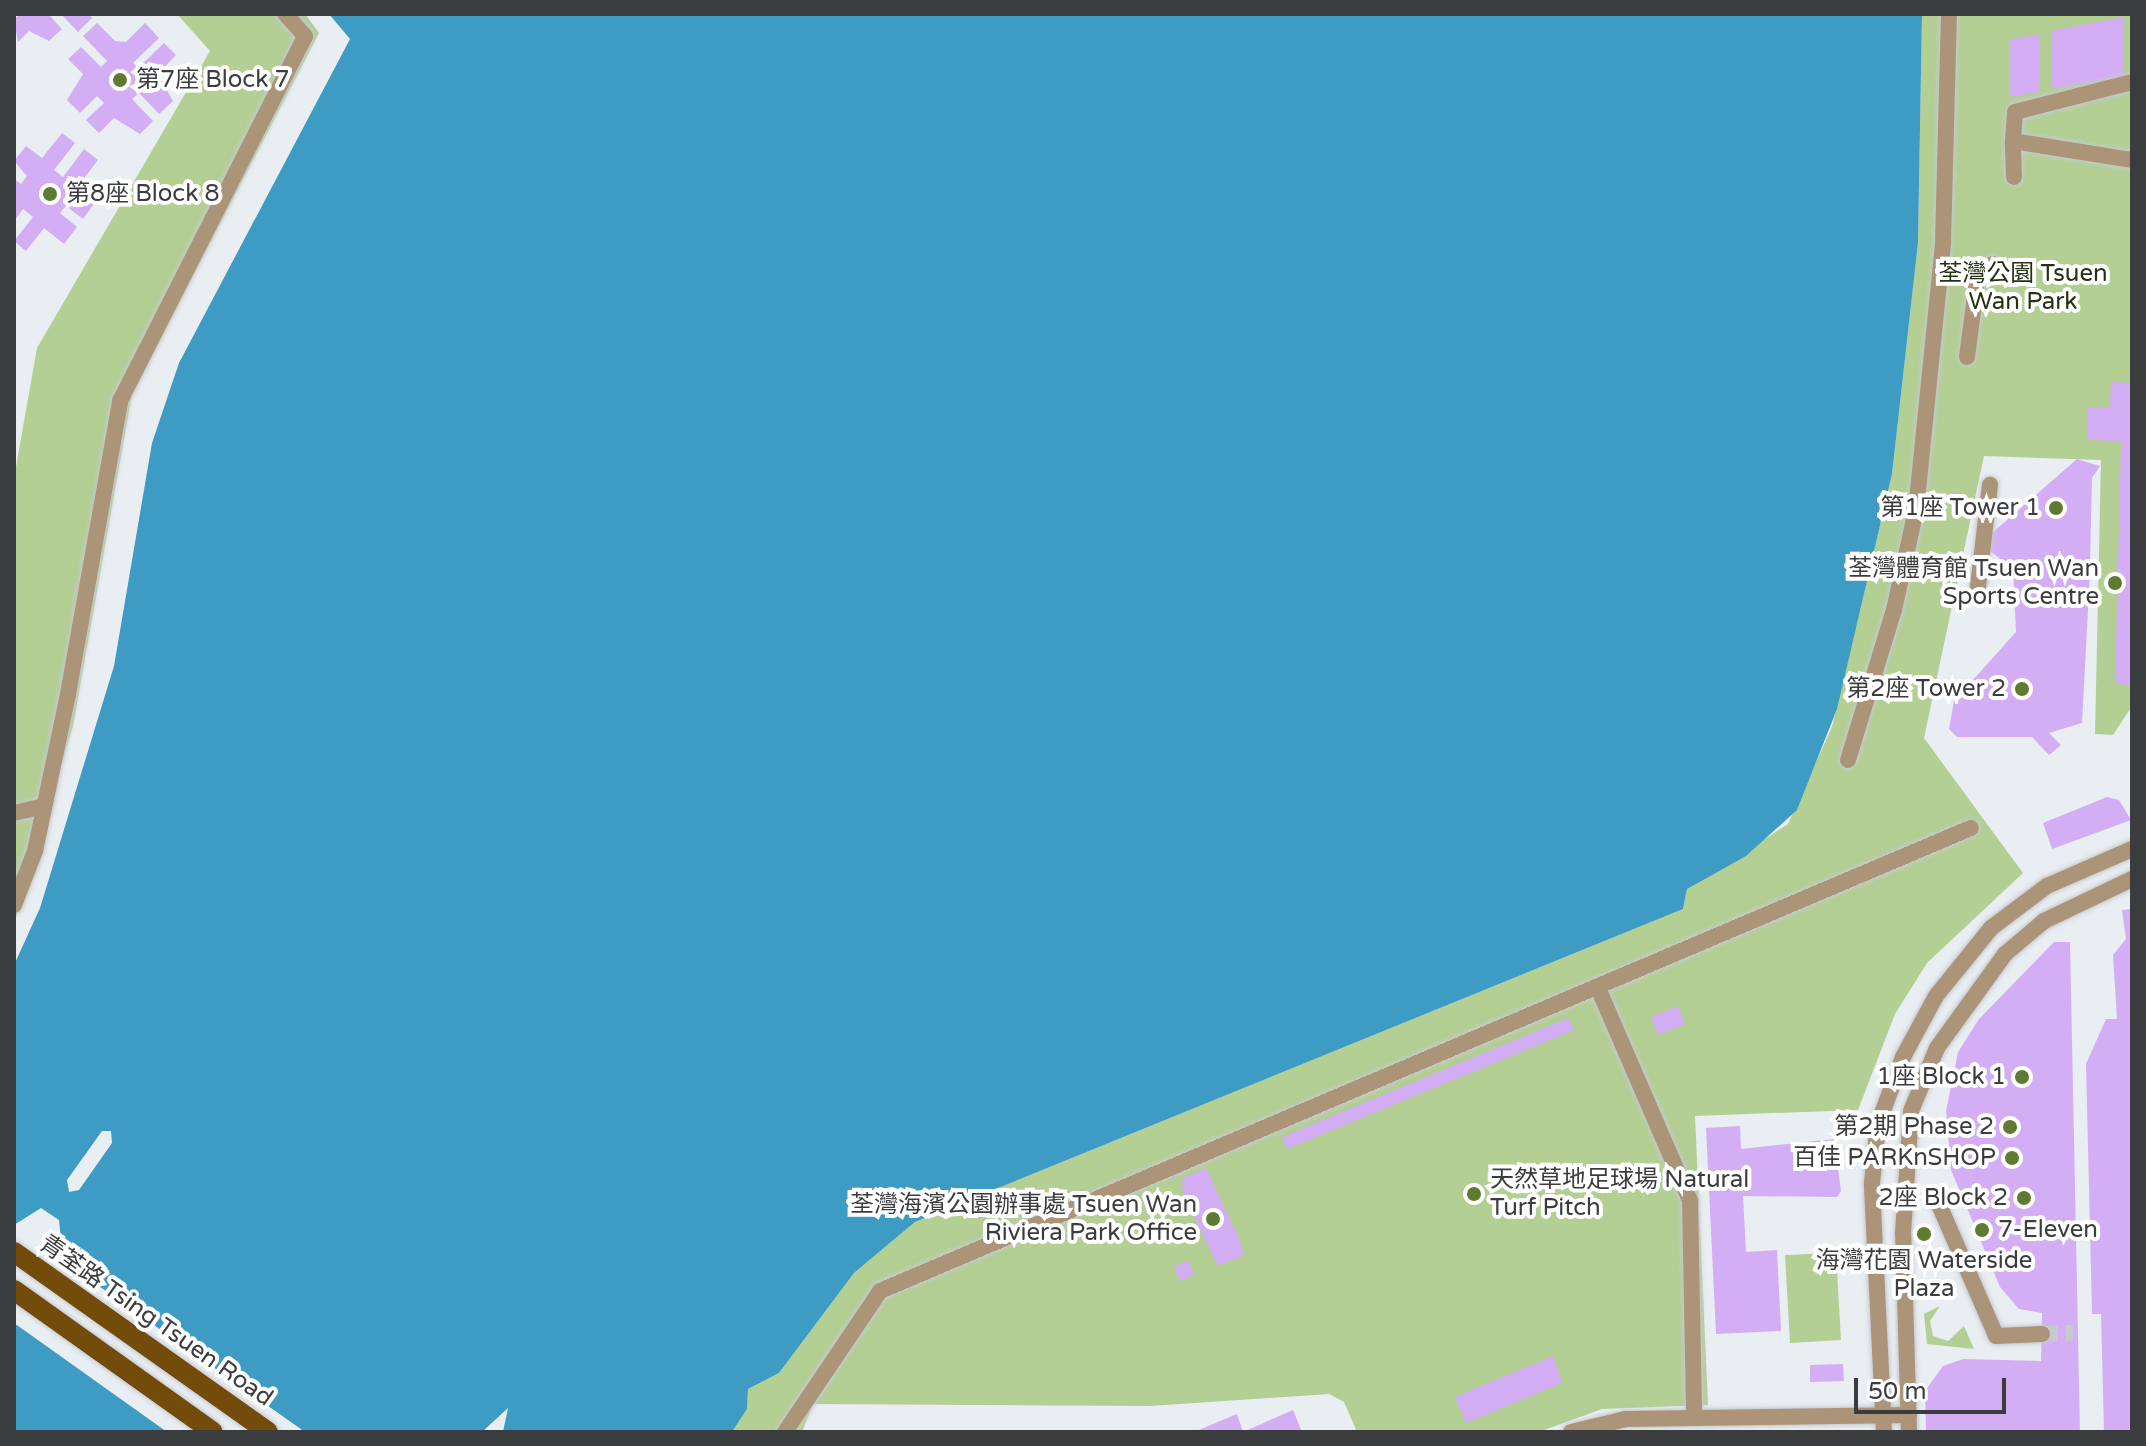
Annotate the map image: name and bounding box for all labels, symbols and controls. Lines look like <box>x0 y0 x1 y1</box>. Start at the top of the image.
place label: 第7座 Block 7 <box>136 66 290 94</box>
marker: 第7座 Block 7 <box>111 71 129 89</box>
place label: 第8座 Block 8 <box>66 180 220 208</box>
marker: 第8座 Block 8 <box>41 185 59 203</box>
park label: 荃灣公園 Tsuen Wan Park <box>1938 260 2108 316</box>
place label: 第1座 Tower 1 <box>1880 494 2040 522</box>
marker: 第1座 Tower 1 <box>2047 499 2065 517</box>
place label: 荃灣體育館 Tsuen Wan Sports Centre <box>1848 555 2099 611</box>
marker: 荃灣體育館 Tsuen Wan Sports Centre <box>2106 574 2124 592</box>
place label: 第2座 Tower 2 <box>1846 675 2006 703</box>
marker: 第2座 Tower 2 <box>2013 680 2031 698</box>
place label: 1座 Block 1 <box>1876 1063 2006 1091</box>
marker: 1座 Block 1 <box>2013 1068 2031 1086</box>
place label: 第2期 Phase 2 <box>1834 1113 1994 1141</box>
marker: 第2期 Phase 2 <box>2001 1118 2019 1136</box>
place label: 百佳 PARKnSHOP <box>1793 1144 1996 1172</box>
marker: 百佳 PARKnSHOP <box>2003 1149 2021 1167</box>
place label: 天然草地足球場 Natural Turf Pitch <box>1490 1166 1749 1222</box>
place label: 2座 Block 2 <box>1878 1184 2008 1212</box>
marker: 天然草地足球場 Natural Turf Pitch <box>1465 1185 1483 1203</box>
marker: 2座 Block 2 <box>2015 1189 2033 1207</box>
place label: 荃灣海濱公園辦事處 Tsuen Wan Riviera Park Office <box>850 1191 1197 1247</box>
marker: 荃灣海濱公園辦事處 Tsuen Wan Riviera Park Office <box>1204 1210 1222 1228</box>
place label: 7-Eleven <box>1998 1216 2098 1244</box>
marker: 7-Eleven <box>1973 1221 1991 1239</box>
marker: 海灣花園 Waterside Plaza <box>1915 1225 1933 1243</box>
street label: 青荃路 Tsing Tsuen Road <box>34 1229 278 1413</box>
place label: 海灣花園 Waterside Plaza <box>1816 1247 2032 1303</box>
scale bar <box>1858 1362 2010 1412</box>
text: 50 m <box>1868 1377 1926 1406</box>

